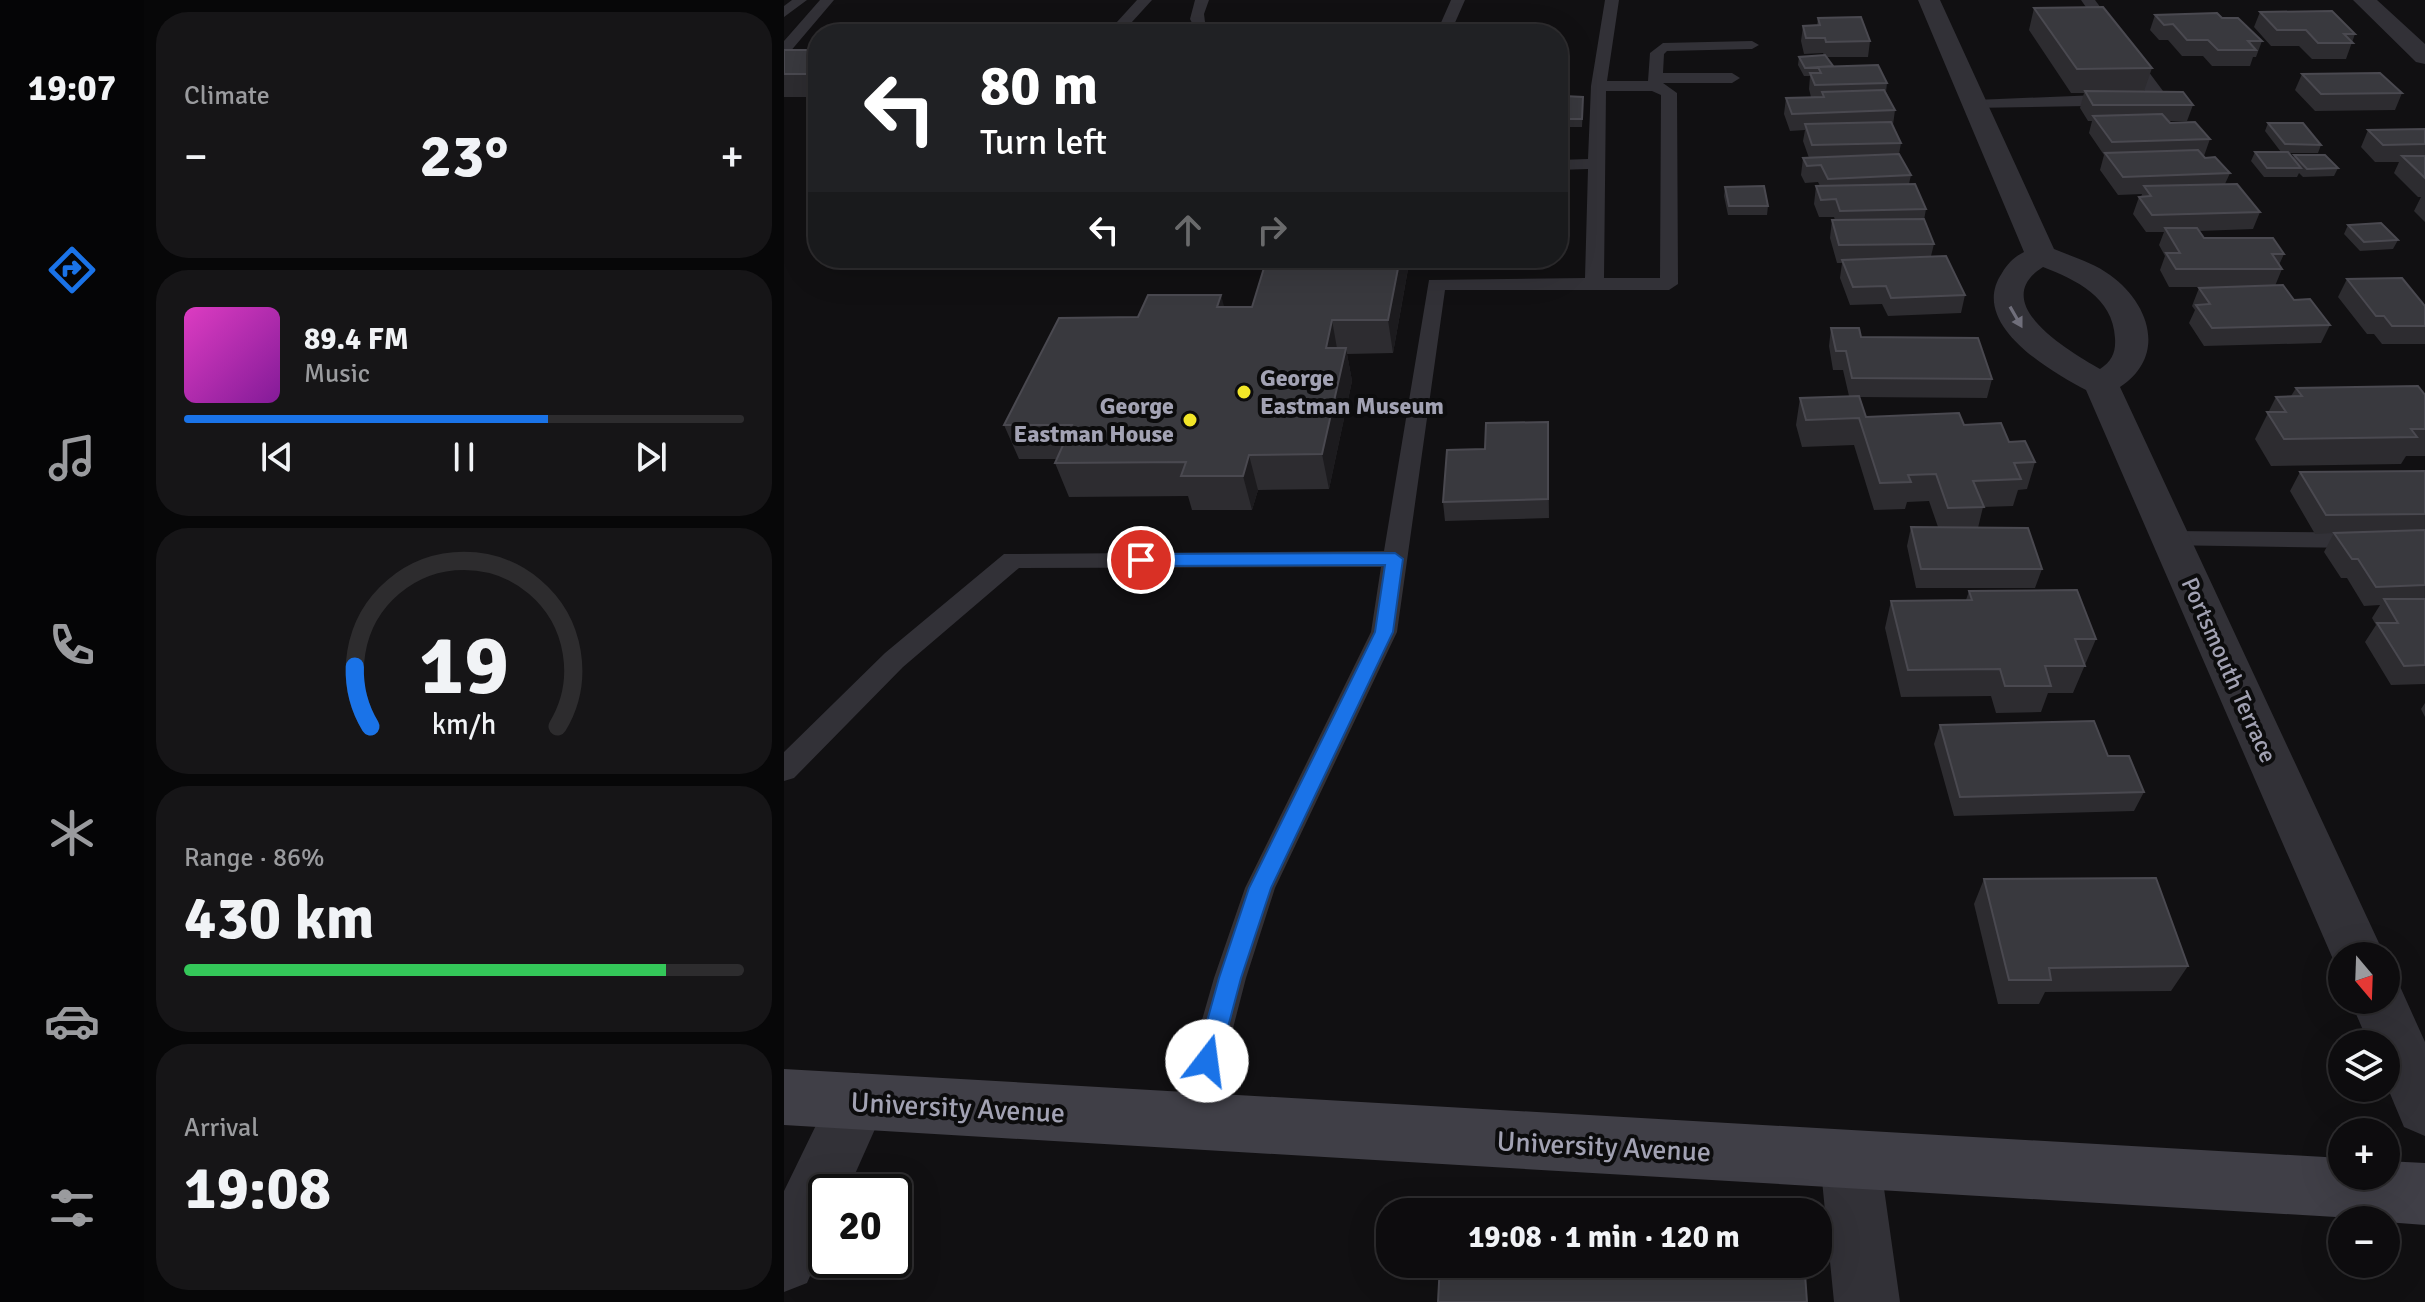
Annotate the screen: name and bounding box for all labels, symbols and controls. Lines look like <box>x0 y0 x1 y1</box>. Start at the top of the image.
text: 80 m <box>980 51 1098 120</box>
icon: left <box>848 56 952 160</box>
text: 19:07 <box>28 66 116 111</box>
text: Climate <box>184 80 270 112</box>
text: 23° <box>420 120 508 194</box>
text: Turn left <box>980 120 1107 165</box>
text: − <box>184 130 208 184</box>
text: + <box>720 130 744 184</box>
icon: left <box>1082 208 1126 252</box>
icon: ahead <box>1166 208 1210 252</box>
icon: right <box>1250 208 1294 252</box>
icon: directions <box>44 242 100 298</box>
one-way arrow <box>2009 305 2023 328</box>
text: 89.4 FM <box>304 321 409 358</box>
text: Music <box>304 358 370 390</box>
place label: George Eastman Museum <box>1260 363 1444 421</box>
marker: George Eastman Museum <box>1235 383 1253 401</box>
place label: George Eastman House <box>1014 391 1174 449</box>
marker: George Eastman House <box>1181 411 1199 429</box>
icon: music <box>44 430 100 486</box>
icon: previous <box>255 435 299 479</box>
icon: pause <box>442 435 486 479</box>
icon: next <box>629 435 673 479</box>
pin <box>1107 526 1175 594</box>
icon: arrive <box>1119 538 1163 582</box>
street label: Portsmouth Terrace <box>2175 573 2283 767</box>
text: 19 <box>419 615 509 717</box>
icon: phone <box>44 617 100 673</box>
text: km/h <box>432 707 496 742</box>
icon: climate <box>44 805 100 861</box>
text: Range · 86% <box>184 842 325 874</box>
text: 430 km <box>184 882 374 956</box>
north arrow <box>2328 942 2400 1014</box>
map controls <box>2328 942 2400 1278</box>
icon: car <box>44 993 100 1049</box>
position arrow <box>1165 1019 1249 1103</box>
button: layers <box>2328 1030 2400 1102</box>
street label: University Avenue <box>850 1085 1066 1131</box>
text: Arrival <box>184 1112 259 1144</box>
button: + <box>2328 1118 2400 1190</box>
street label: University Avenue <box>1496 1124 1712 1170</box>
text: 19:08 <box>184 1152 331 1226</box>
speed limit sign: 20 <box>808 1174 912 1278</box>
icon: filters <box>44 1180 100 1236</box>
button: − <box>2328 1206 2400 1278</box>
text: 19:08 · 1 min · 120 m <box>1468 1219 1740 1256</box>

